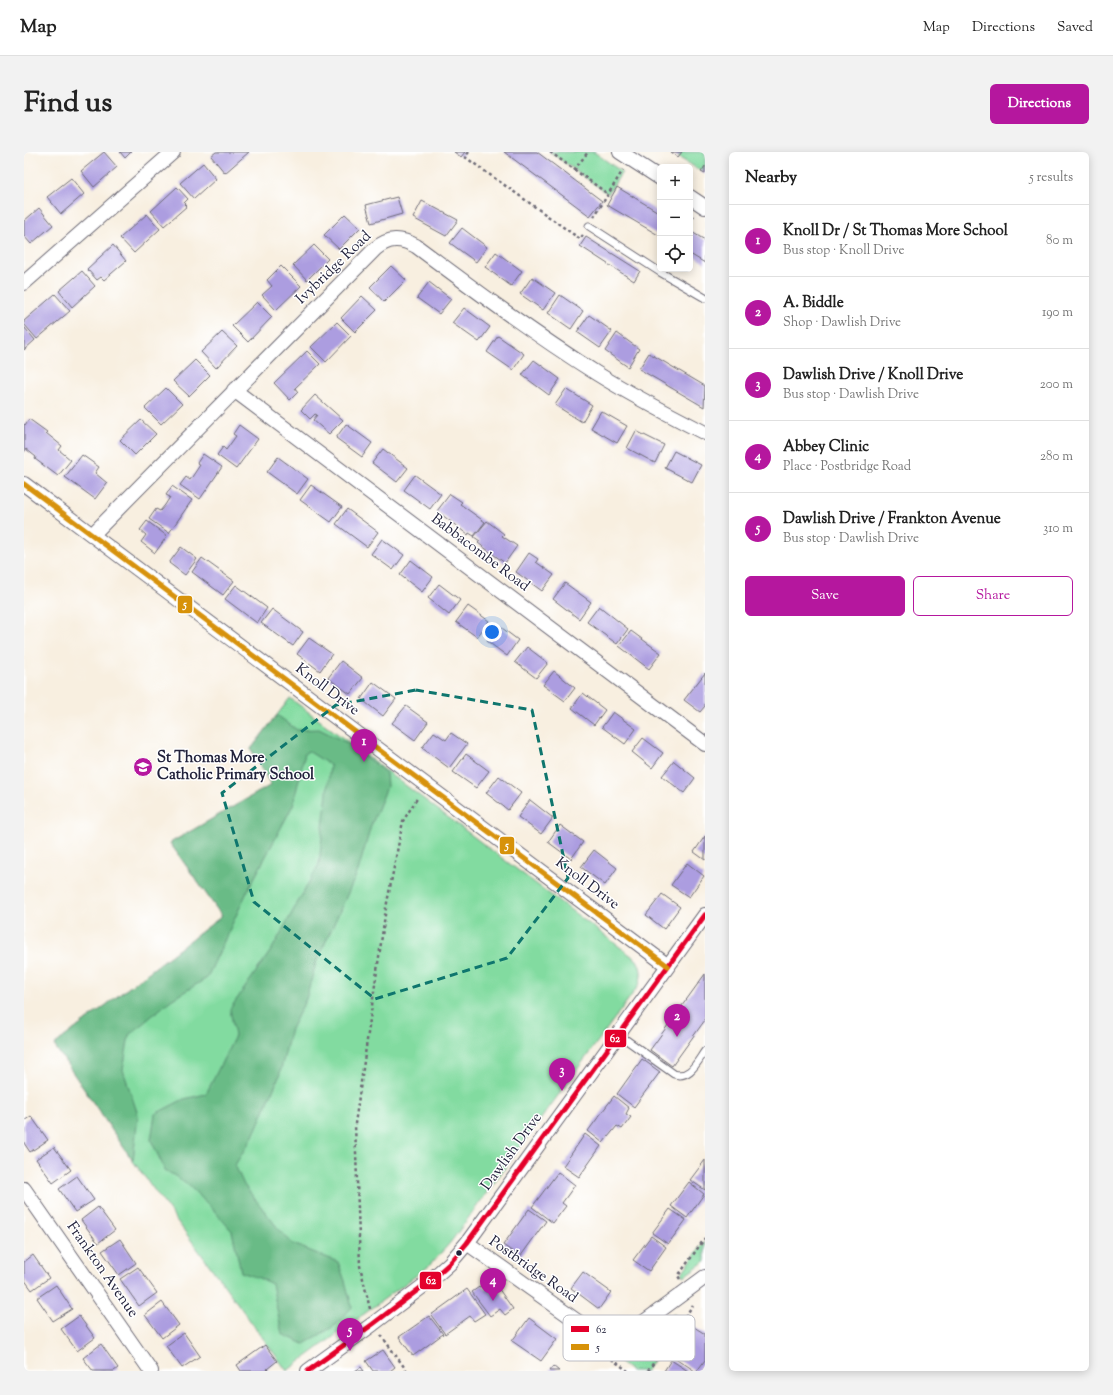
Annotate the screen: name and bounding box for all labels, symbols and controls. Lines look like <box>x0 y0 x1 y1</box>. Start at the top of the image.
text: Map <box>20 14 57 41</box>
text: Map <box>923 18 950 38</box>
text: Directions <box>972 18 1035 38</box>
text: Saved <box>1057 18 1093 38</box>
text: Find us <box>24 84 112 124</box>
button: Directions <box>990 84 1089 124</box>
map controls <box>657 164 693 272</box>
button: + <box>657 164 693 200</box>
text: Nearby <box>745 166 797 190</box>
text: 5 results <box>1029 169 1073 187</box>
button: − <box>657 200 693 236</box>
text: Knoll Dr / St Thomas More School <box>783 221 1008 242</box>
street label: Ivybridge Road <box>292 226 377 309</box>
text: 1 <box>756 232 760 250</box>
text: 80 m <box>1046 232 1073 250</box>
button: locate <box>657 236 693 272</box>
text: Bus stop · Knoll Drive <box>783 242 904 260</box>
text: A. Biddle <box>783 293 844 314</box>
text: 2 <box>755 304 761 322</box>
text: 190 m <box>1042 304 1073 322</box>
text: Shop · Dawlish Drive <box>783 314 901 332</box>
text: Dawlish Drive / Knoll Drive <box>783 365 963 386</box>
text: 3 <box>755 376 761 394</box>
text: 200 m <box>1040 376 1073 394</box>
text: Bus stop · Dawlish Drive <box>783 386 919 404</box>
text: Abbey Clinic <box>783 437 869 458</box>
text: 4 <box>755 448 761 466</box>
text: 280 m <box>1040 448 1073 466</box>
text: Place · Postbridge Road <box>783 458 911 476</box>
street label: Babbacombe Road <box>426 509 534 597</box>
text: Dawlish Drive / Frankton Avenue <box>783 509 1001 530</box>
text: 5 <box>756 520 760 538</box>
text: 310 m <box>1043 520 1073 538</box>
text: Bus stop · Dawlish Drive <box>783 530 919 548</box>
button: Save <box>745 576 905 616</box>
button: Share <box>913 576 1073 616</box>
line badge: 5 <box>177 595 193 614</box>
text: 5 <box>182 597 187 613</box>
your location <box>482 622 502 642</box>
street label: Knoll Drive <box>291 659 363 721</box>
pin: 1 <box>351 729 377 762</box>
place label: St Thomas More Catholic Primary School <box>157 748 315 786</box>
school or university icon: St Thomas More Catholic Primary School <box>132 756 154 778</box>
line badge: 5 <box>499 836 515 855</box>
text: 5 <box>504 838 509 854</box>
street label: Knoll Drive <box>551 853 623 915</box>
pin: 2 <box>664 1004 690 1037</box>
line badge: 62 <box>604 1029 627 1048</box>
text: 62 <box>610 1031 621 1047</box>
pin: 3 <box>549 1058 575 1091</box>
street label: Dawlish Drive <box>476 1109 548 1195</box>
street label: Frankton Avenue <box>61 1218 143 1322</box>
street label: Postbridge Road <box>484 1231 582 1309</box>
unlabelled marker <box>454 1248 464 1258</box>
pin: 4 <box>480 1268 506 1301</box>
line badge: 62 <box>419 1271 442 1290</box>
text: 62 <box>426 1273 437 1289</box>
legend <box>563 1315 695 1361</box>
pin: 5 <box>337 1318 363 1351</box>
text: 62 <box>596 1322 607 1338</box>
text: 5 <box>595 1340 600 1356</box>

